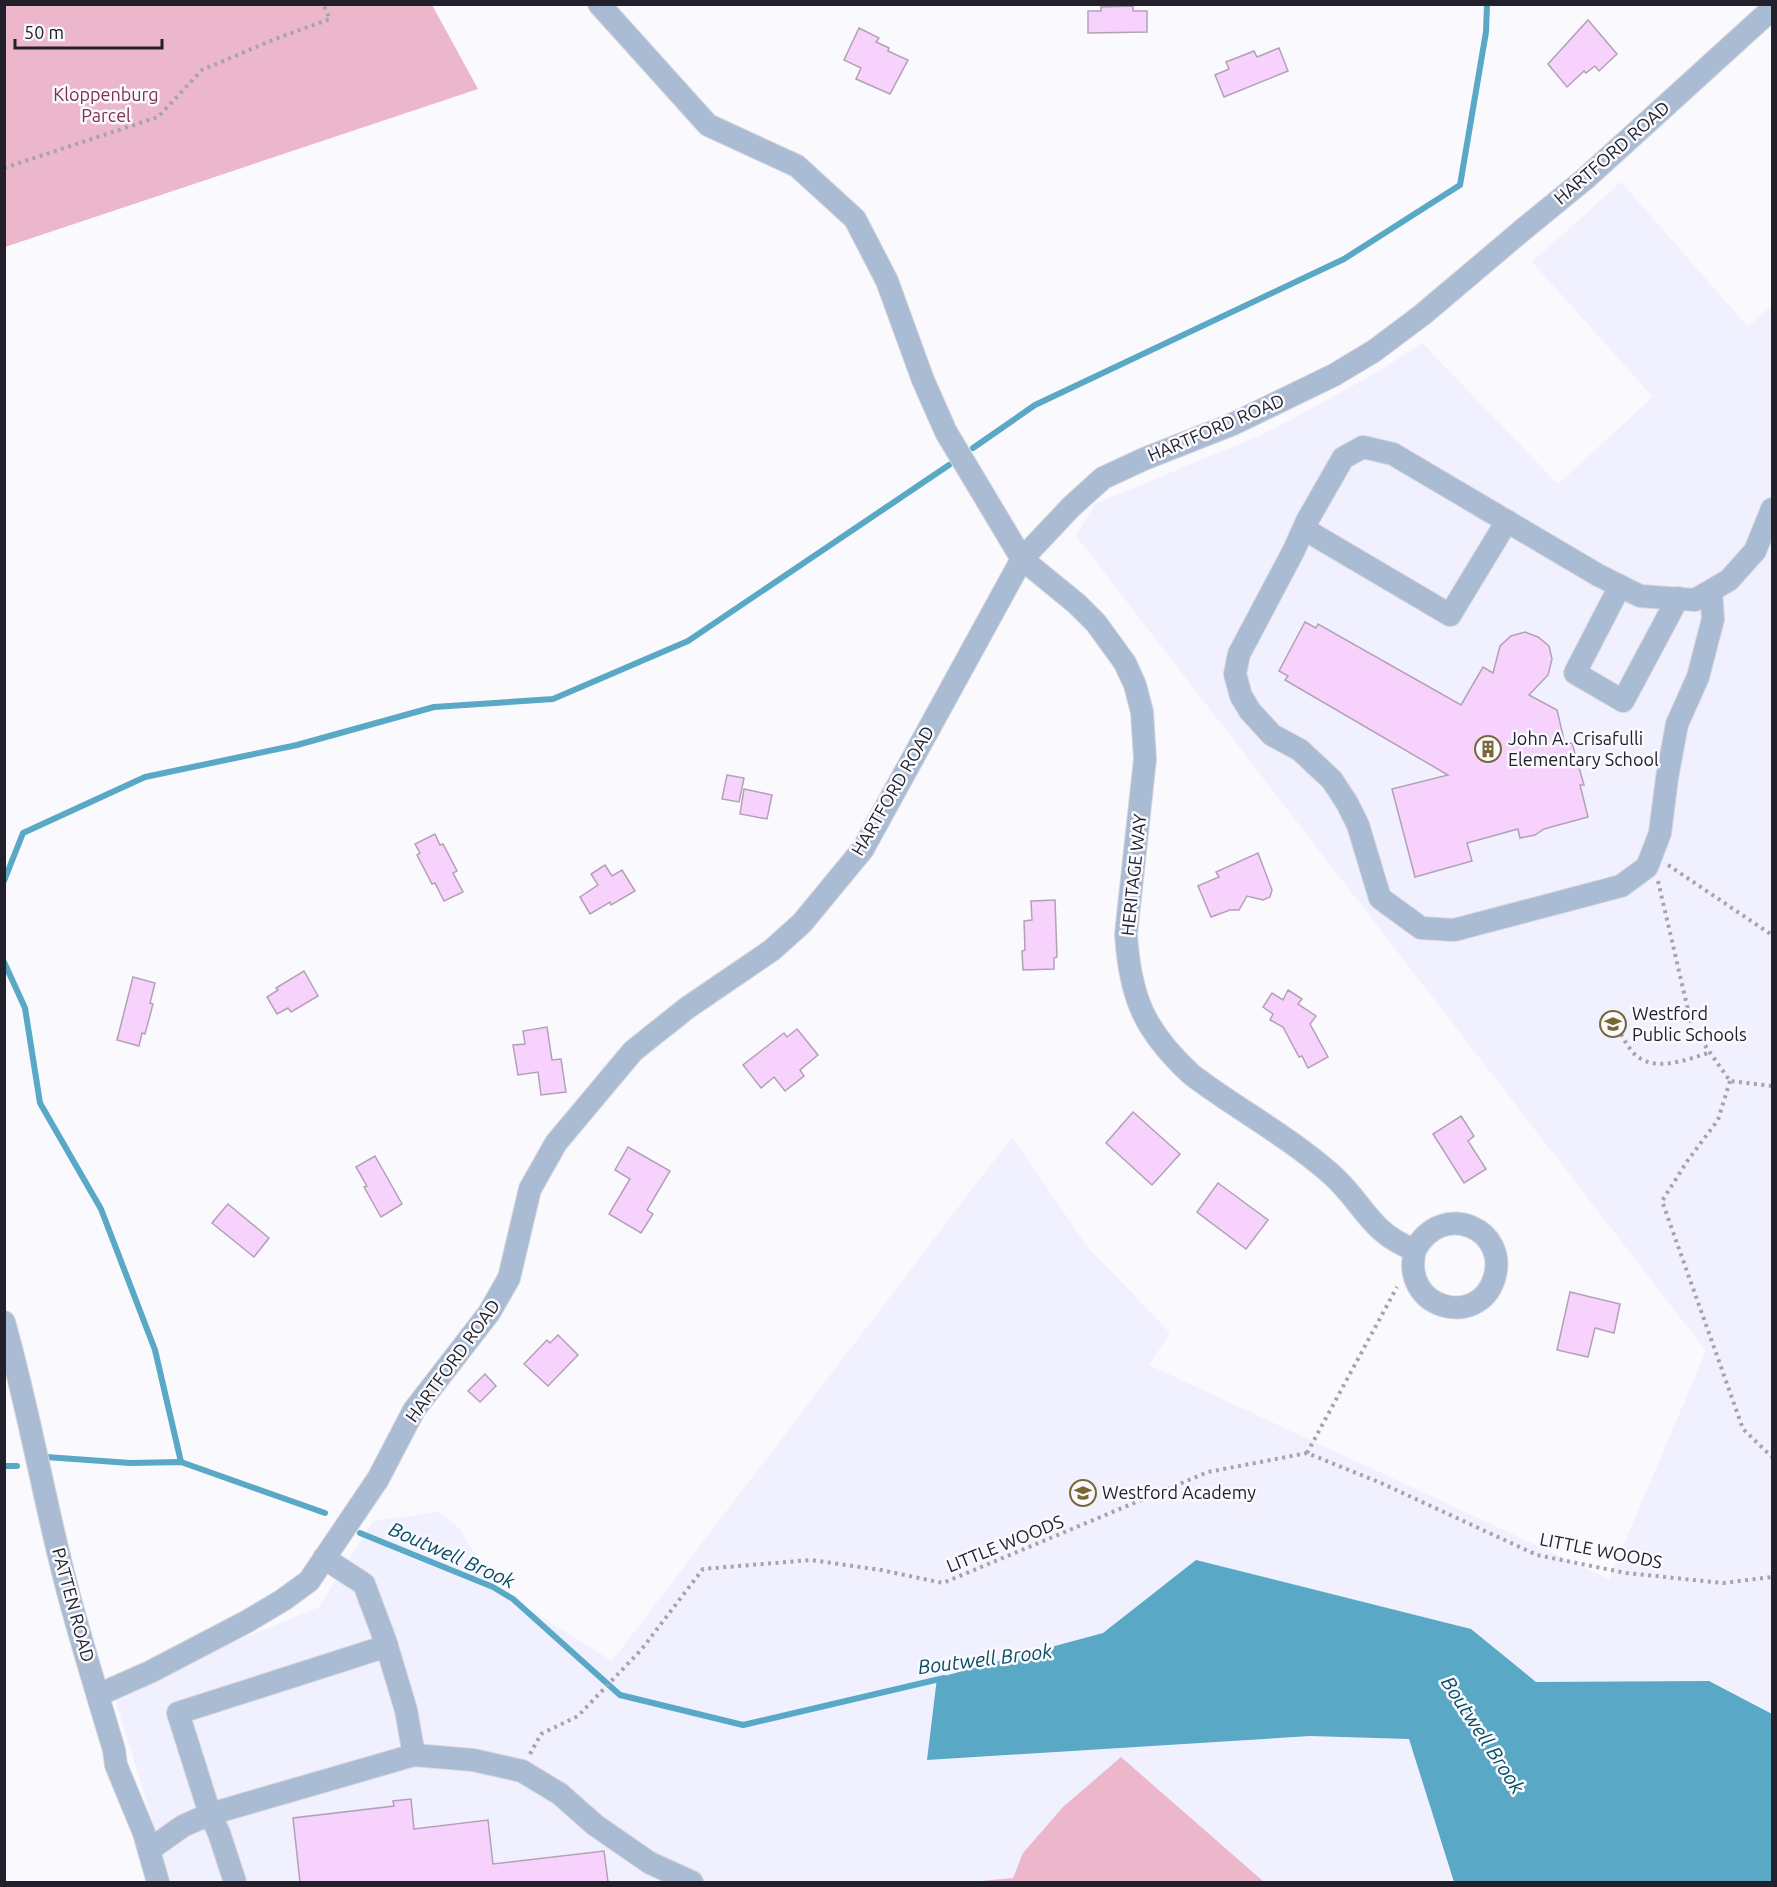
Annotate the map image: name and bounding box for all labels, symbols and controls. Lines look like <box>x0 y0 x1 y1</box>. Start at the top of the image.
scale bar <box>15 12 162 50</box>
text: 50 m <box>24 22 64 42</box>
park label: Kloppenburg Parcel <box>53 84 159 125</box>
street label: HARTFORD ROAD <box>1550 97 1673 208</box>
street label: HARTFORD ROAD <box>1144 389 1287 465</box>
street label: HARTFORD ROAD <box>847 722 937 859</box>
place label: John A. Crisafulli Elementary School <box>1508 728 1659 769</box>
building icon: John A. Crisafulli Elementary School <box>1473 734 1503 764</box>
street label: HERITAGE WAY <box>1117 812 1149 937</box>
place label: Westford Public Schools <box>1632 1003 1747 1044</box>
school or university icon: Westford Public Schools <box>1598 1009 1628 1039</box>
street label: HARTFORD ROAD <box>401 1295 503 1425</box>
school or university icon: Westford Academy <box>1068 1478 1098 1508</box>
place label: Westford Academy <box>1102 1482 1256 1502</box>
street label: LITTLE WOODS <box>943 1511 1066 1576</box>
water label: Boutwell Brook <box>386 1517 519 1593</box>
street label: LITTLE WOODS <box>1538 1528 1664 1572</box>
street label: PATTEN ROAD <box>49 1545 99 1664</box>
water label: Boutwell Brook <box>916 1639 1054 1678</box>
water label: Boutwell Brook <box>1437 1672 1530 1798</box>

